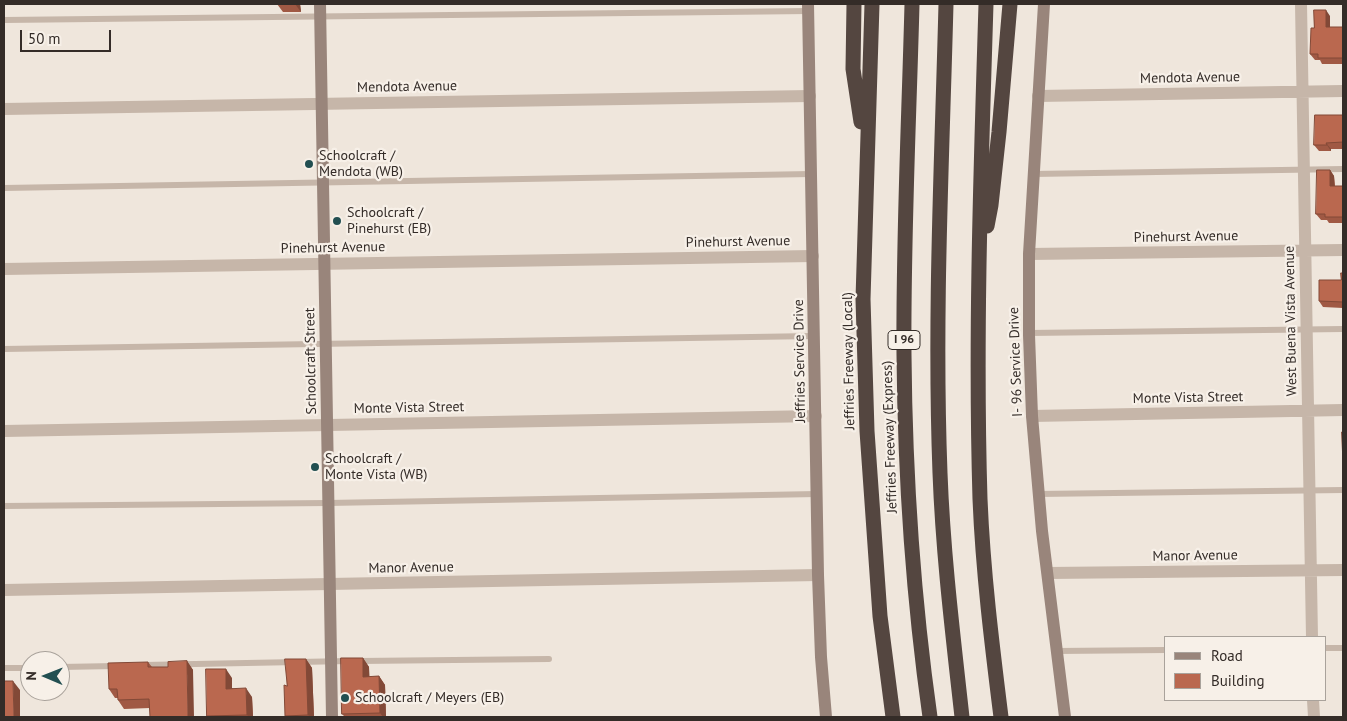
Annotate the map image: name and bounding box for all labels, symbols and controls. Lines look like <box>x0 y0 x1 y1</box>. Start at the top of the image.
scale bar <box>22 20 114 52</box>
text: 50 m <box>28 29 61 48</box>
street label: Mendota Avenue <box>1140 69 1240 87</box>
street label: Mendota Avenue <box>357 78 457 96</box>
place label: Schoolcraft / Mendota (WB) <box>319 148 403 180</box>
marker: Schoolcraft / Mendota (WB) <box>303 158 315 170</box>
place label: Schoolcraft / Pinehurst (EB) <box>347 205 431 238</box>
marker: Schoolcraft / Pinehurst (EB) <box>331 215 343 227</box>
street label: Pinehurst Avenue <box>1134 228 1238 246</box>
street label: Pinehurst Avenue <box>686 233 790 251</box>
street label: Pinehurst Avenue <box>281 239 385 257</box>
street label: West Buena Vista Avenue <box>1281 246 1301 396</box>
street label: Jeffries Freeway (Local) <box>839 292 859 430</box>
street label: Jeffries Service Drive <box>791 299 809 423</box>
street label: Schoolcraft Street <box>302 307 320 415</box>
street label: I- 96 Service Drive <box>1006 307 1026 417</box>
road number: I 96 <box>888 330 920 350</box>
street label: Jeffries Freeway (Express) <box>879 360 901 514</box>
street label: Monte Vista Street <box>1133 389 1243 407</box>
street label: Monte Vista Street <box>354 399 464 417</box>
place label: Schoolcraft / Monte Vista (WB) <box>325 451 427 484</box>
marker: Schoolcraft / Monte Vista (WB) <box>309 461 321 473</box>
street label: Manor Avenue <box>1152 547 1238 565</box>
street label: Manor Avenue <box>368 559 454 577</box>
legend <box>1164 636 1327 701</box>
text: Road <box>1211 646 1243 665</box>
north arrow <box>20 651 70 701</box>
text: N <box>22 671 40 681</box>
text: Building <box>1211 671 1265 690</box>
place label: Schoolcraft / Meyers (EB) <box>355 690 504 706</box>
marker: Schoolcraft / Meyers (EB) <box>339 692 351 704</box>

